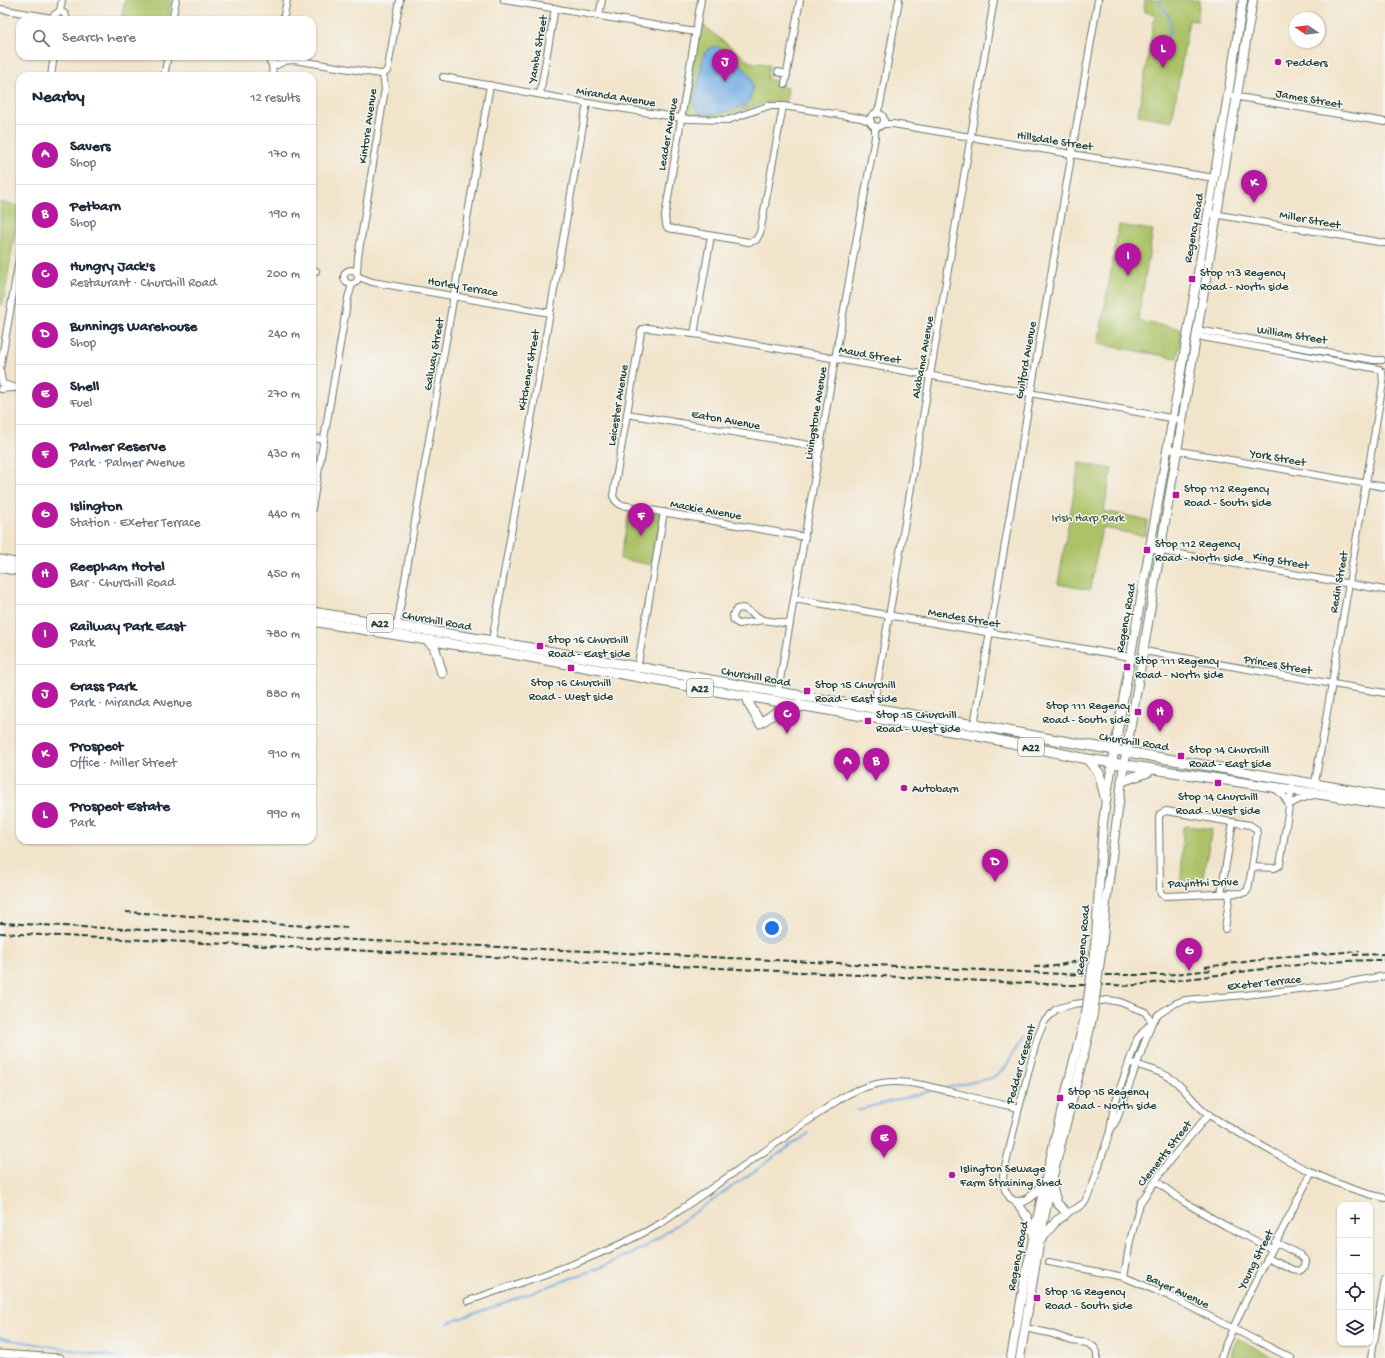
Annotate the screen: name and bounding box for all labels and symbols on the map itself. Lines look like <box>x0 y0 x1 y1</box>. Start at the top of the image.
north arrow <box>1289 12 1325 48</box>
street label: Yamba Street <box>526 13 552 85</box>
pin: L <box>1150 35 1176 68</box>
pin: J <box>712 49 738 82</box>
marker: Pedders <box>1273 57 1283 67</box>
place label: Pedders <box>1285 57 1328 71</box>
street label: Miranda Avenue <box>575 85 657 111</box>
street label: Kintore Avenue <box>357 87 381 165</box>
street label: James Street <box>1274 87 1344 113</box>
street label: Leader Avenue <box>656 96 682 172</box>
street label: Hillsdale Street <box>1016 129 1095 155</box>
pin: K <box>1241 170 1267 203</box>
street label: Regency Road <box>1182 192 1208 264</box>
street label: Miller Street <box>1278 209 1342 233</box>
pin: I <box>1115 243 1141 276</box>
place label: Stop 113 Regency Road - North side <box>1200 267 1289 295</box>
marker: Stop 113 Regency Road - North side <box>1187 274 1197 284</box>
street label: Horley Terrace <box>426 275 500 301</box>
street label: Alabama Avenue <box>910 314 938 400</box>
street label: Galway Street <box>422 316 448 392</box>
street label: Guilford Avenue <box>1013 320 1041 400</box>
street label: William Street <box>1256 324 1329 349</box>
street label: Kitchener Street <box>516 328 544 412</box>
street label: Maud Street <box>838 344 903 368</box>
street label: Leicester Avenue <box>606 363 632 447</box>
street label: Livingstone Avenue <box>803 365 831 461</box>
street label: Eaton Avenue <box>690 408 762 434</box>
street label: York Street <box>1248 447 1308 471</box>
place label: Stop 112 Regency Road - South side <box>1184 483 1272 511</box>
marker: Stop 112 Regency Road - South side <box>1171 490 1181 500</box>
street label: Mackie Avenue <box>669 498 743 524</box>
pin: F <box>628 503 654 536</box>
park label: Irish Harp Park <box>1052 512 1126 526</box>
place label: Stop 112 Regency Road - North side <box>1155 538 1244 566</box>
marker: Stop 112 Regency Road - North side <box>1142 545 1152 555</box>
street label: Redin Street <box>1328 549 1352 614</box>
street label: King Street <box>1252 550 1311 574</box>
street label: Regency Road <box>1114 582 1140 654</box>
street label: Mendes Street <box>927 606 1002 632</box>
street label: Churchill Road <box>401 609 473 635</box>
road number: A22 <box>367 614 393 632</box>
place label: Stop 16 Churchill Road - East side <box>548 634 631 662</box>
marker: Stop 16 Churchill Road - East side <box>535 641 545 651</box>
street label: Princes Street <box>1242 653 1314 679</box>
place label: Stop 111 Regency Road - North side <box>1135 655 1224 683</box>
marker: Stop 111 Regency Road - North side <box>1122 662 1132 672</box>
marker: Stop 16 Churchill Road - West side <box>566 663 576 673</box>
street label: Churchill Road <box>720 665 792 691</box>
place label: Stop 16 Churchill Road - West side <box>529 677 614 705</box>
road number: A22 <box>687 679 713 697</box>
place label: Stop 15 Churchill Road - East side <box>815 679 898 707</box>
marker: Stop 15 Churchill Road - East side <box>802 686 812 696</box>
pin: H <box>1147 699 1173 732</box>
place label: Stop 111 Regency Road - South side <box>1042 700 1131 728</box>
pin: C <box>774 701 800 734</box>
marker: Stop 111 Regency Road - South side <box>1133 707 1143 717</box>
place label: Stop 15 Churchill Road - West side <box>876 709 961 737</box>
marker: Stop 15 Churchill Road - West side <box>863 716 873 726</box>
street label: Churchill Road <box>1098 731 1170 756</box>
road number: A22 <box>1018 738 1044 756</box>
place label: Stop 14 Churchill Road - East side <box>1189 744 1272 772</box>
pin: A <box>834 748 860 781</box>
pin: B <box>863 748 889 781</box>
marker: Stop 14 Churchill Road - East side <box>1176 751 1186 761</box>
marker: Stop 14 Churchill Road - West side <box>1213 778 1223 788</box>
marker: Autobarn <box>899 783 909 793</box>
place label: Autobarn <box>912 783 959 797</box>
place label: Stop 14 Churchill Road - West side <box>1176 791 1261 819</box>
pin: D <box>982 849 1008 882</box>
street label: Payinthi Drive <box>1167 876 1239 892</box>
street label: Regency Road <box>1074 904 1094 976</box>
your location <box>762 918 782 938</box>
pin: G <box>1176 938 1202 971</box>
street label: Exeter Terrace <box>1226 973 1303 995</box>
street label: Pedder Crescent <box>1004 1022 1040 1107</box>
place label: Stop 15 Regency Road - North side <box>1068 1086 1157 1114</box>
marker: Stop 15 Regency Road - North side <box>1055 1093 1065 1103</box>
street label: Clements Street <box>1135 1118 1196 1190</box>
pin: E <box>871 1125 897 1158</box>
place label: Islington Sewage Farm Straining Shed <box>959 1163 1062 1191</box>
marker: Islington Sewage Farm Straining Shed <box>947 1170 957 1180</box>
street label: Regency Road <box>1005 1220 1033 1292</box>
street label: Young Street <box>1235 1227 1278 1293</box>
street label: Bayer Avenue <box>1142 1271 1212 1313</box>
place label: Stop 16 Regency Road - South side <box>1045 1286 1133 1314</box>
marker: Stop 16 Regency Road - South side <box>1032 1293 1042 1303</box>

